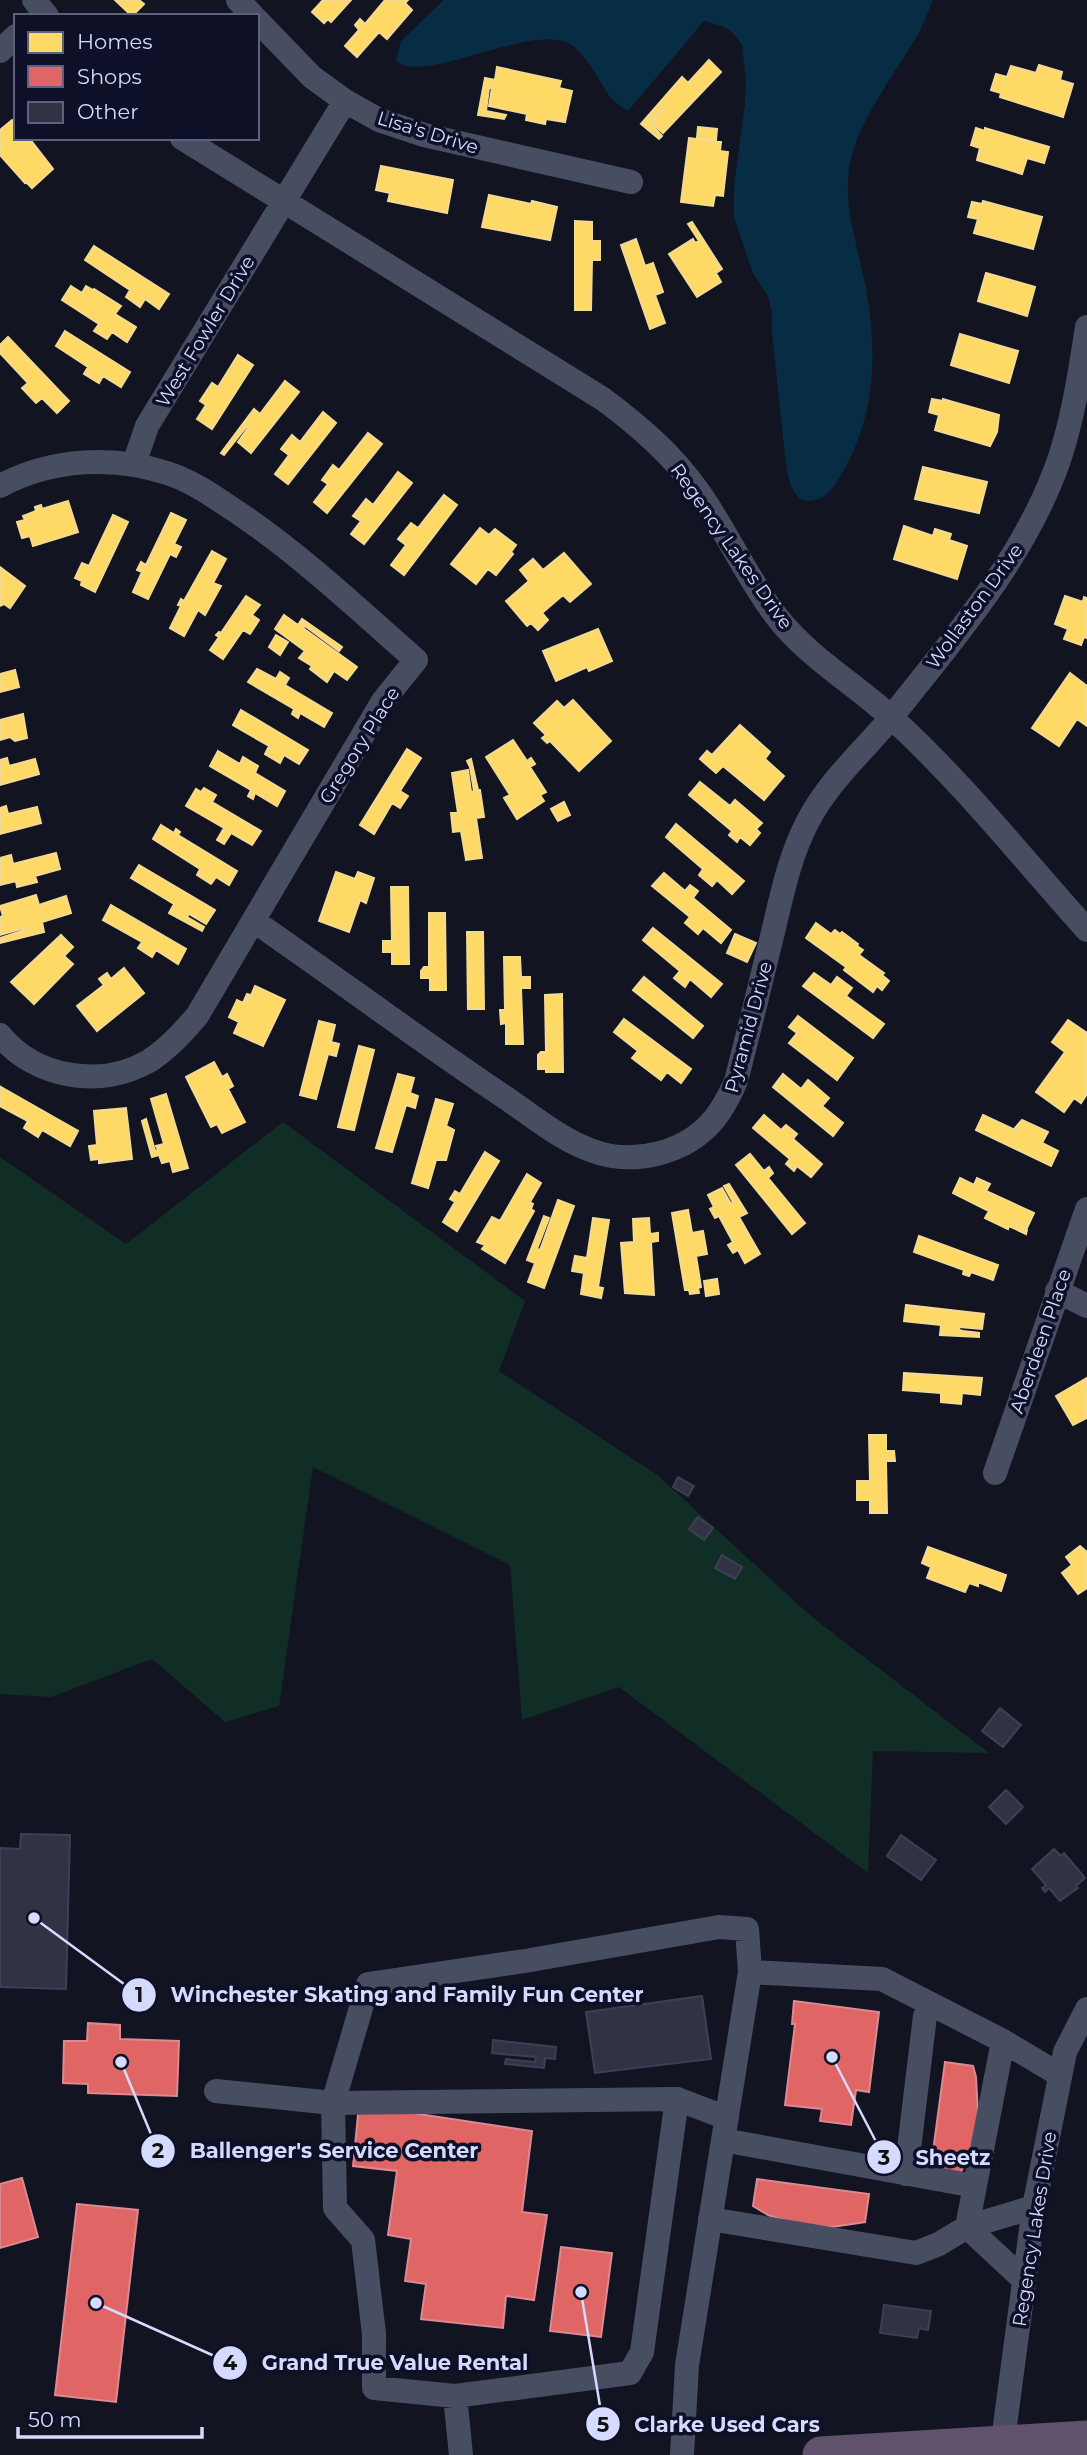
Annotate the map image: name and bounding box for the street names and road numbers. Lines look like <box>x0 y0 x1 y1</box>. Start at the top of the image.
street label: Lisa's Drive <box>374 106 481 159</box>
street label: West Fowler Drive <box>151 251 260 411</box>
street label: Regency Lakes Drive <box>666 459 798 634</box>
street label: Wollaston Drive <box>921 539 1028 674</box>
street label: Gregory Place <box>314 683 404 808</box>
street label: Pyramid Drive <box>720 959 777 1095</box>
street label: Aberdeen Place <box>1005 1266 1076 1416</box>
street label: Regency Lakes Drive <box>1008 2130 1061 2328</box>

